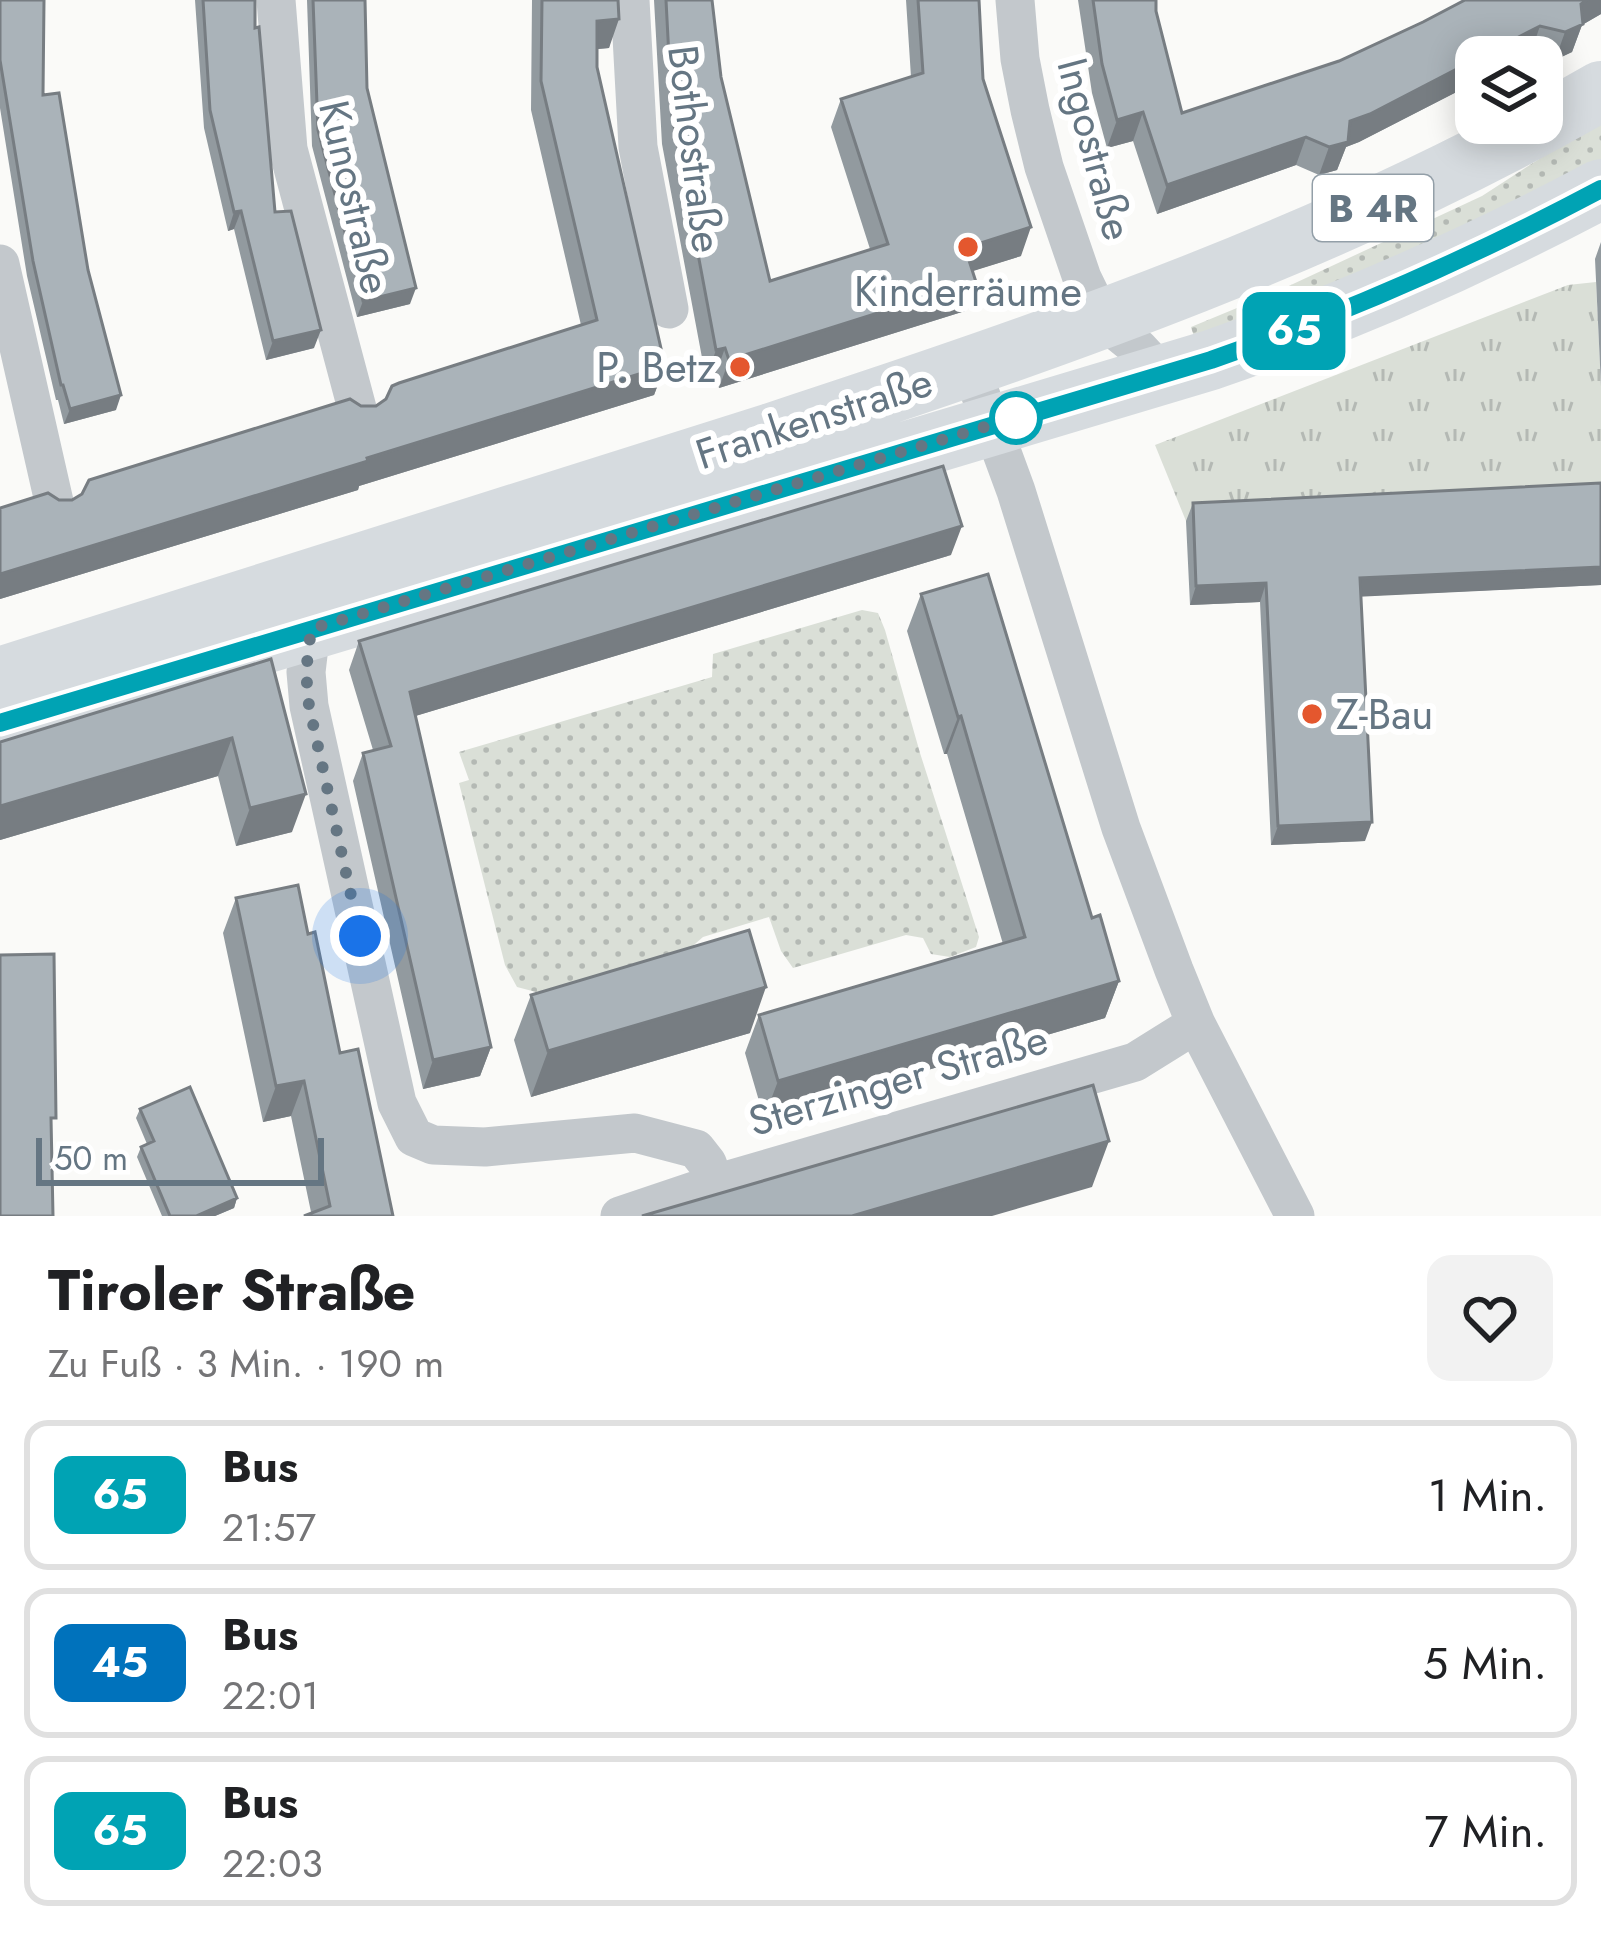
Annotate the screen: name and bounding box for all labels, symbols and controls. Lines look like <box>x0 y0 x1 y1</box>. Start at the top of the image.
map controls <box>1455 36 1563 144</box>
button: layers <box>1455 36 1563 144</box>
street label: Bothostraße <box>652 42 738 256</box>
street label: Ingostraße <box>1041 51 1149 247</box>
street label: Kunostraße <box>303 94 407 300</box>
road number: B 4R <box>1313 175 1433 241</box>
marker: Kinderräume <box>955 234 981 260</box>
place label: Kinderräume <box>854 261 1082 322</box>
line badge: 65 <box>1240 292 1348 370</box>
text: 65 <box>1266 300 1322 361</box>
place label: P. Betz <box>596 337 716 398</box>
street label: Frankenstraße <box>688 351 940 485</box>
marker: P. Betz <box>727 354 753 380</box>
unlabelled marker <box>991 393 1041 443</box>
place label: Z-Bau <box>1336 684 1433 745</box>
marker: Z-Bau <box>1299 701 1325 727</box>
your location <box>330 906 390 966</box>
street label: Sterzinger Straße <box>741 1008 1055 1152</box>
scale bar <box>36 1132 324 1185</box>
text: 50 m <box>54 1135 128 1182</box>
text: Tiroler Straße <box>48 1249 415 1331</box>
button: heart <box>1427 1255 1553 1381</box>
text: Zu Fuß · 3 Min. · 190 m <box>48 1335 444 1392</box>
text: Bus <box>222 1434 298 1499</box>
text: 1 Min. <box>1428 1463 1547 1528</box>
text: 65 <box>92 1464 148 1525</box>
text: 21:57 <box>222 1499 316 1556</box>
text: Bus <box>222 1602 298 1667</box>
text: 5 Min. <box>1423 1631 1547 1696</box>
text: 45 <box>92 1632 148 1693</box>
text: 22:01 <box>222 1667 319 1724</box>
text: Bus <box>222 1770 298 1835</box>
text: 7 Min. <box>1425 1799 1547 1864</box>
text: 65 <box>92 1800 148 1861</box>
text: 22:03 <box>222 1835 323 1892</box>

